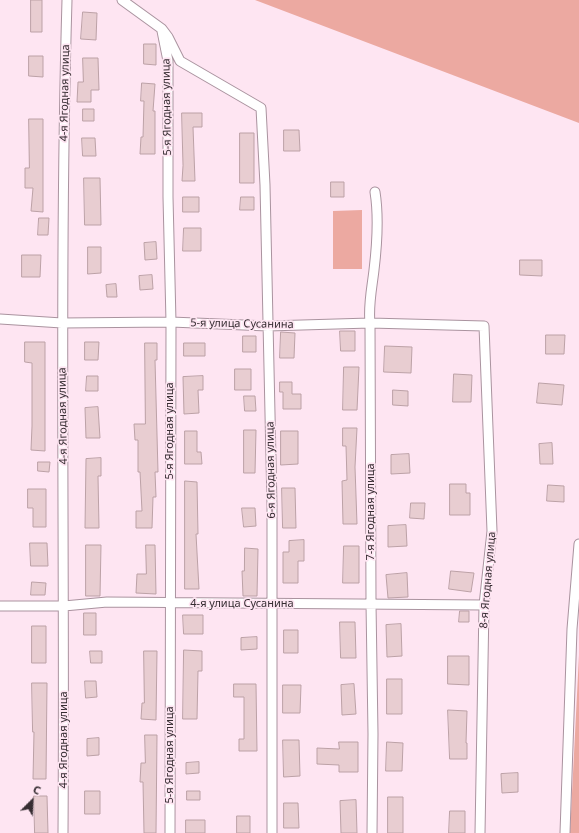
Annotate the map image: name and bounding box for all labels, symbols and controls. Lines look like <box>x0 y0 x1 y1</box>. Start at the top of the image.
street label: 4-я Ягодная улица <box>58 44 72 142</box>
street label: 5-я Ягодная улица <box>160 58 174 156</box>
street label: 5-я улица Сусанина <box>190 316 294 332</box>
street label: 4-я Ягодная улица <box>56 367 70 465</box>
street label: 5-я Ягодная улица <box>163 382 177 480</box>
street label: 6-я Ягодная улица <box>264 421 278 519</box>
street label: 7-я Ягодная улица <box>364 463 378 561</box>
street label: 8-я Ягодная улица <box>477 531 499 629</box>
street label: 4-я улица Сусанина <box>190 597 294 611</box>
street label: 4-я Ягодная улица <box>57 691 71 789</box>
street label: 5-я Ягодная улица <box>163 706 177 804</box>
north arrow <box>12 781 52 821</box>
text: С <box>31 781 43 798</box>

